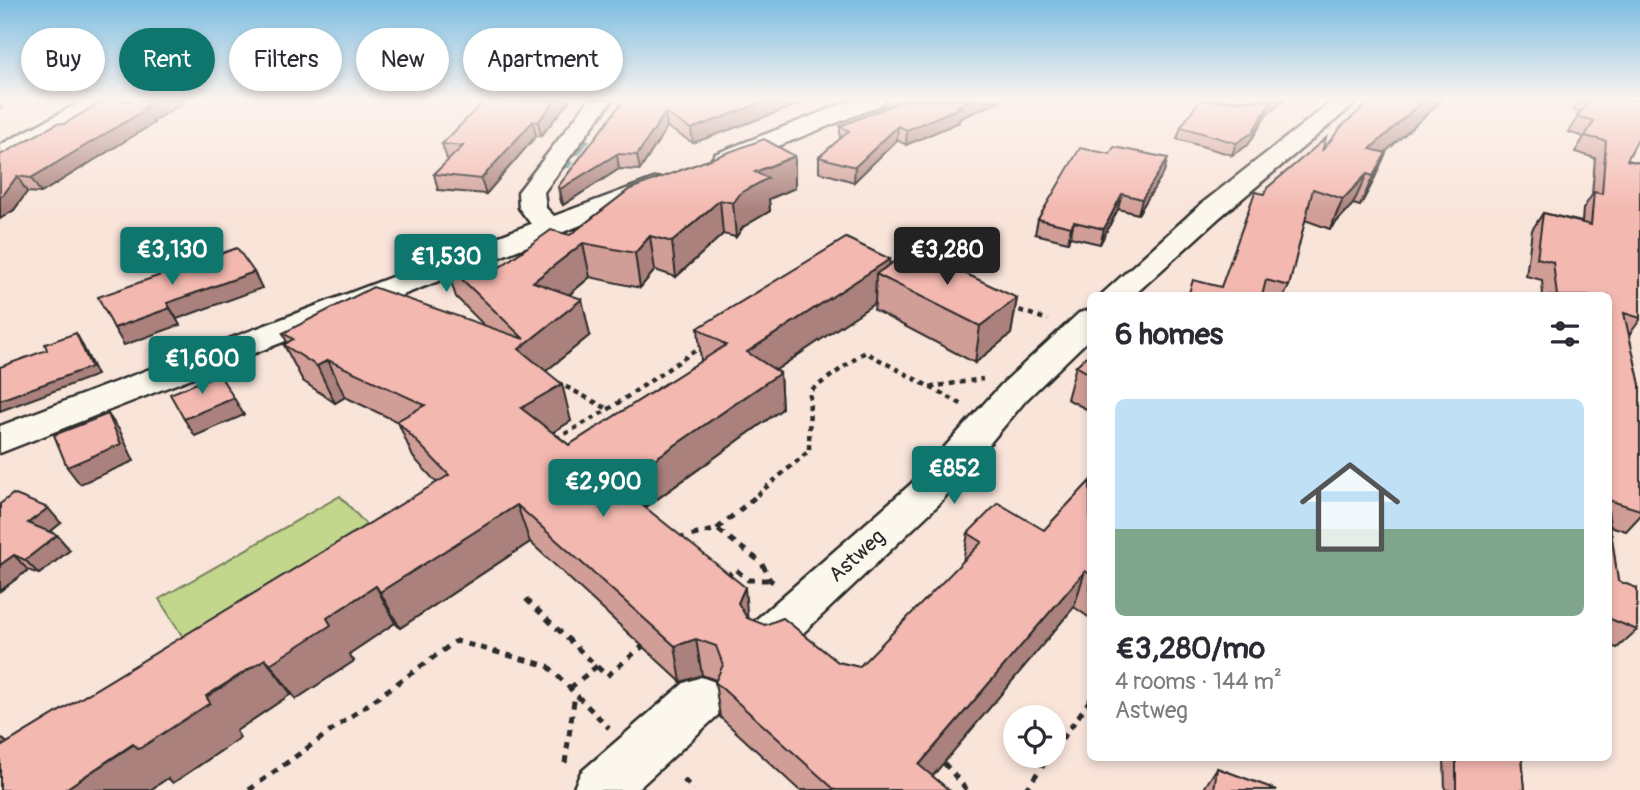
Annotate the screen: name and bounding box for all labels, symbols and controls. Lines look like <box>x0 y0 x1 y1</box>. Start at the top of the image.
chip: Buy <box>21 28 105 91</box>
chip: Rent <box>119 28 215 91</box>
chip: Filters <box>229 28 342 91</box>
chip: New <box>356 28 449 91</box>
chip: Apartment <box>463 28 623 91</box>
pin: €3,130 <box>115 228 229 287</box>
pin: €3,280 <box>890 228 1004 287</box>
pin: €1,530 <box>389 234 503 294</box>
text: €3,130 <box>136 235 208 264</box>
text: €3,280 <box>910 235 984 264</box>
text: €1,530 <box>410 242 482 271</box>
icon: filters <box>1546 315 1584 353</box>
text: 6 homes <box>1115 316 1223 353</box>
pin: €1,600 <box>145 336 259 396</box>
text: €1,600 <box>165 344 239 373</box>
icon: home <box>1287 444 1413 570</box>
pin: €852 <box>913 447 995 506</box>
text: €852 <box>928 454 980 483</box>
pin: €2,900 <box>546 460 660 519</box>
text: €2,900 <box>564 467 642 496</box>
street label: Astweg <box>823 524 891 588</box>
text: €3,280/mo <box>1115 630 1265 667</box>
text: 4 rooms · 144 m² <box>1115 667 1282 696</box>
text: Astweg <box>1115 696 1188 725</box>
map controls <box>1003 705 1066 768</box>
button: locate <box>1003 705 1066 768</box>

